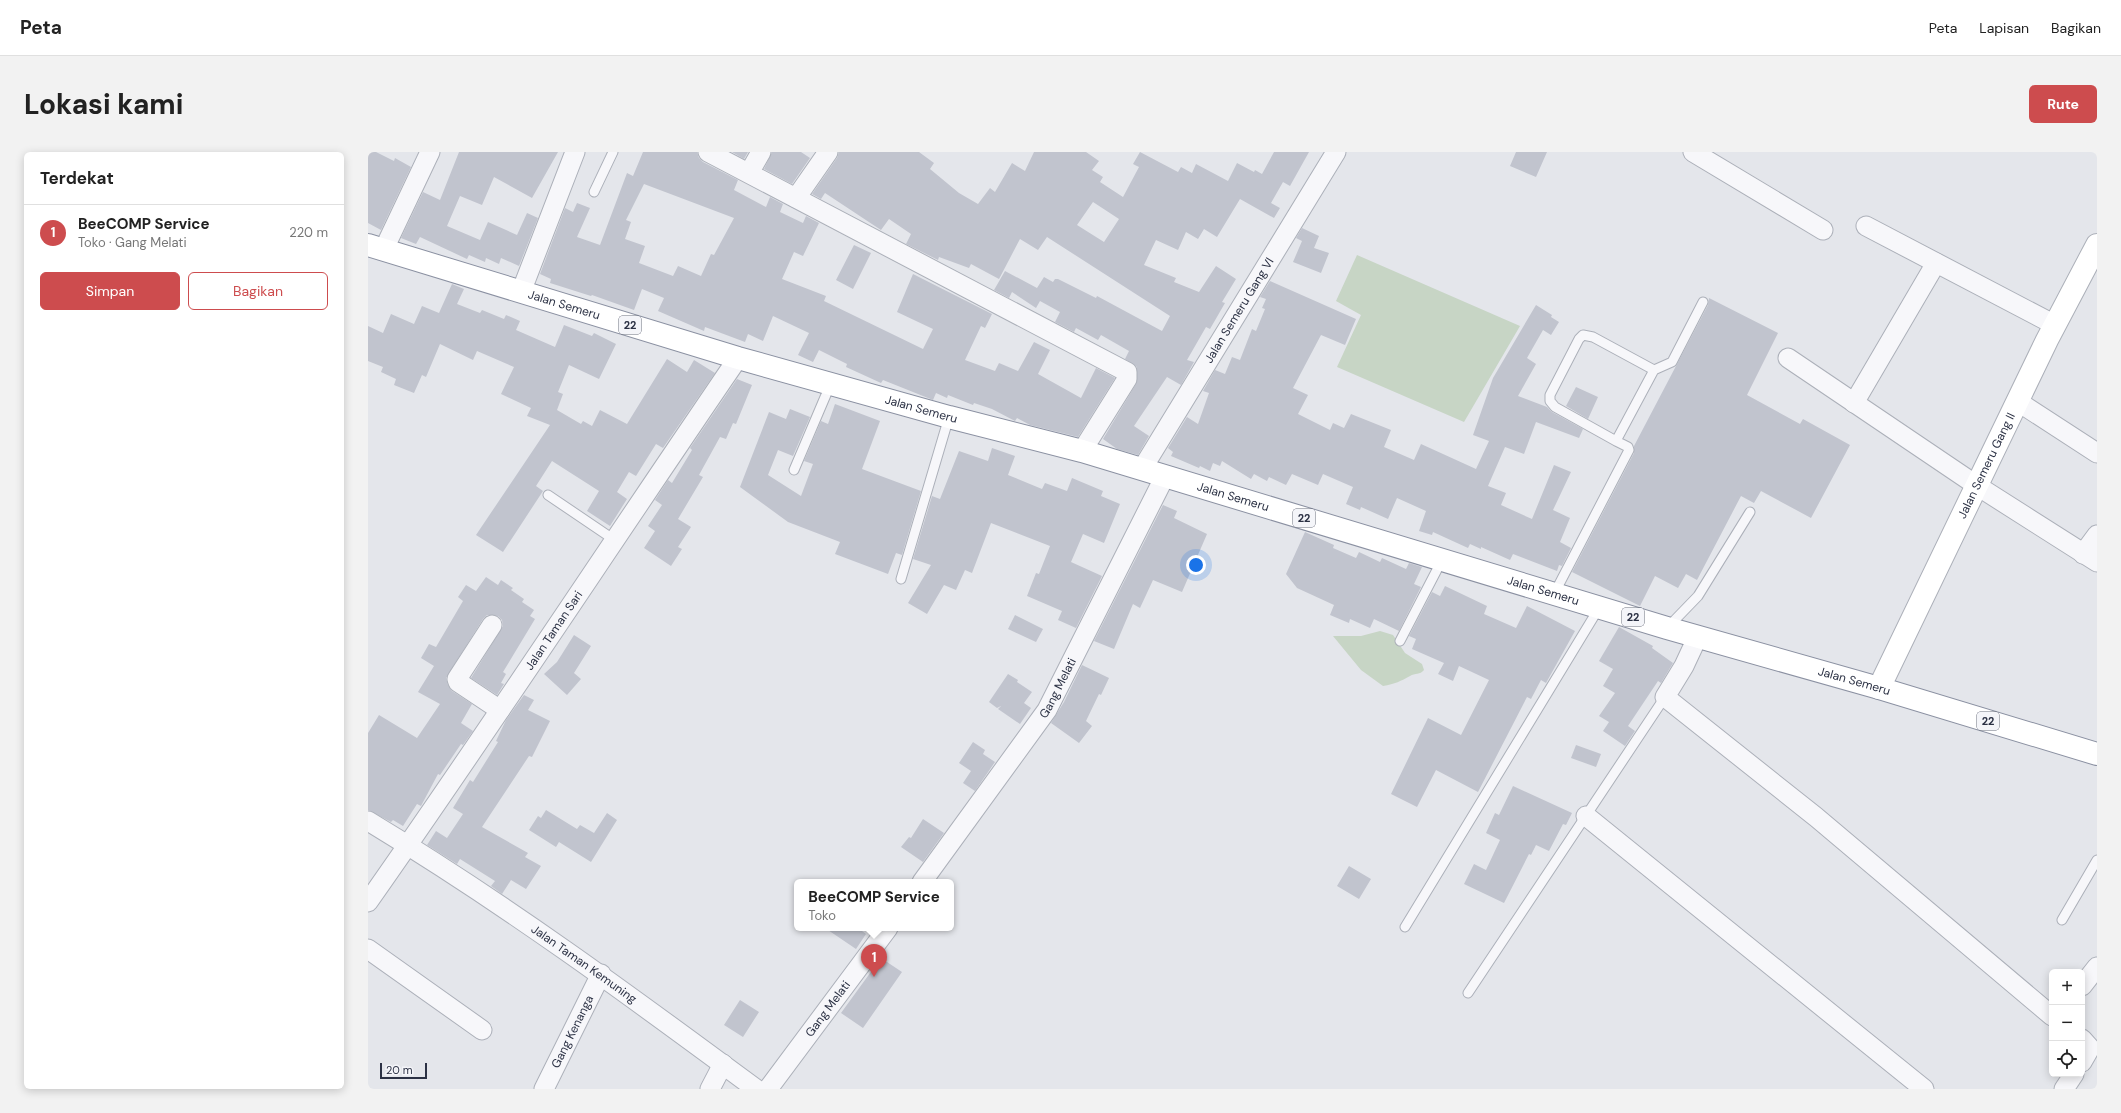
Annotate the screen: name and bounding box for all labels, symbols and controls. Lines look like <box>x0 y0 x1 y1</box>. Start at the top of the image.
text: Peta <box>20 15 62 40</box>
text: Peta <box>1929 19 1957 37</box>
text: Lapisan <box>1979 19 2029 37</box>
text: Bagikan <box>2051 19 2101 37</box>
button: Rute <box>2029 85 2097 123</box>
text: Lokasi kami <box>24 86 183 123</box>
text: Terdekat <box>40 167 114 189</box>
text: BeeCOMP Service <box>78 214 209 234</box>
text: 1 <box>51 224 55 241</box>
text: 220 m <box>289 224 328 241</box>
text: Toko · Gang Melati <box>78 234 187 251</box>
street label: Jalan Semeru Gang VI <box>1201 255 1277 366</box>
button: Simpan <box>40 272 180 310</box>
button: Bagikan <box>188 272 328 310</box>
street label: Jalan Semeru <box>526 286 602 323</box>
road number: 22 <box>619 316 641 334</box>
street label: Jalan Semeru <box>883 391 959 427</box>
street label: Jalan Semeru Gang II <box>1954 410 2019 521</box>
street label: Jalan Semeru <box>1195 478 1271 515</box>
road number: 22 <box>1293 509 1315 527</box>
your location <box>1186 555 1206 575</box>
street label: Jalan Semeru <box>1505 572 1581 609</box>
street label: Jalan Taman Sari <box>521 588 586 673</box>
road number: 22 <box>1622 608 1644 626</box>
street label: Gang Melati <box>1035 655 1080 722</box>
street label: Jalan Semeru <box>1816 663 1892 699</box>
road number: 22 <box>1977 712 1999 730</box>
popup <box>794 879 954 931</box>
text: BeeCOMP Service <box>808 887 940 907</box>
text: Toko <box>808 907 836 924</box>
street label: Jalan Taman Kemuning <box>528 921 640 1007</box>
pin: 1 <box>861 944 887 977</box>
map controls <box>2049 969 2085 1077</box>
button: + <box>2049 969 2085 1005</box>
street label: Gang Melati <box>802 977 854 1040</box>
street label: Gang Kenanga <box>548 993 597 1071</box>
button: − <box>2049 1005 2085 1041</box>
button: locate <box>2049 1041 2085 1077</box>
scale bar <box>380 1061 427 1080</box>
text: 20 m <box>386 1063 412 1077</box>

